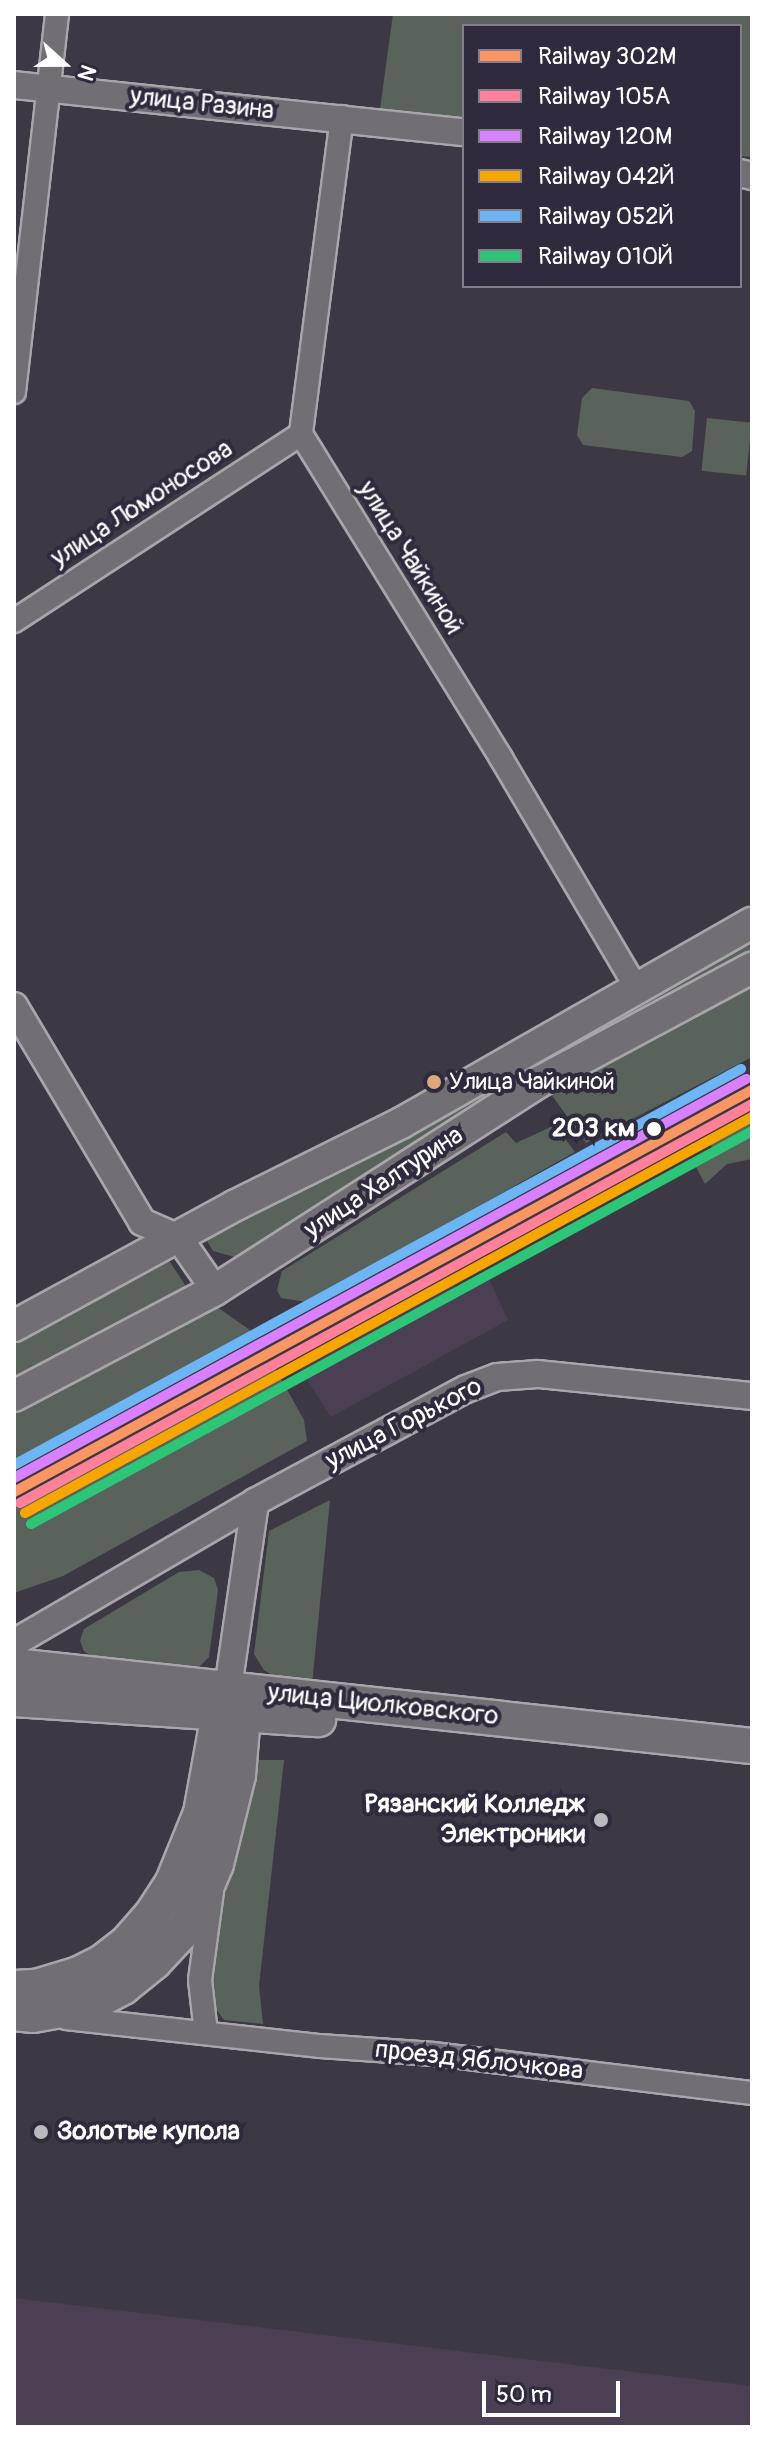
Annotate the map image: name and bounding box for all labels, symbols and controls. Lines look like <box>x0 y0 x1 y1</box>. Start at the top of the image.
north arrow <box>24 24 104 104</box>
legend <box>462 24 742 288</box>
text: Railway 302М <box>538 42 676 71</box>
text: N <box>71 61 102 85</box>
street label: улица Разина <box>128 81 276 127</box>
text: Railway 105А <box>538 82 670 111</box>
text: Railway 120М <box>538 122 672 151</box>
text: Railway 042Й <box>538 162 674 191</box>
text: Railway 052Й <box>538 202 673 231</box>
text: Railway 010Й <box>538 242 672 271</box>
street label: улица Ломоносова <box>45 434 239 574</box>
street label: улица Чайкиной <box>350 476 470 640</box>
place label: Улица Чайкиной <box>449 1068 615 1096</box>
marker: Улица Чайкиной <box>426 1074 442 1090</box>
place label: 203 км <box>552 1113 635 1145</box>
marker: 203 км <box>642 1117 666 1141</box>
street label: улица Халтурина <box>299 1120 469 1246</box>
street label: улица Горького <box>321 1371 487 1477</box>
street label: улица Циолковского <box>266 1677 500 1733</box>
place label: Рязанский Колледж Электроники <box>365 1789 585 1850</box>
marker: Рязанский Колледж Электроники <box>592 1811 610 1829</box>
street label: проезд Яблочкова <box>373 2035 585 2087</box>
place label: Золотые купола <box>57 2116 240 2148</box>
marker: Золотые купола <box>32 2123 50 2141</box>
scale bar <box>486 2365 624 2415</box>
text: 50 m <box>496 2380 552 2409</box>

